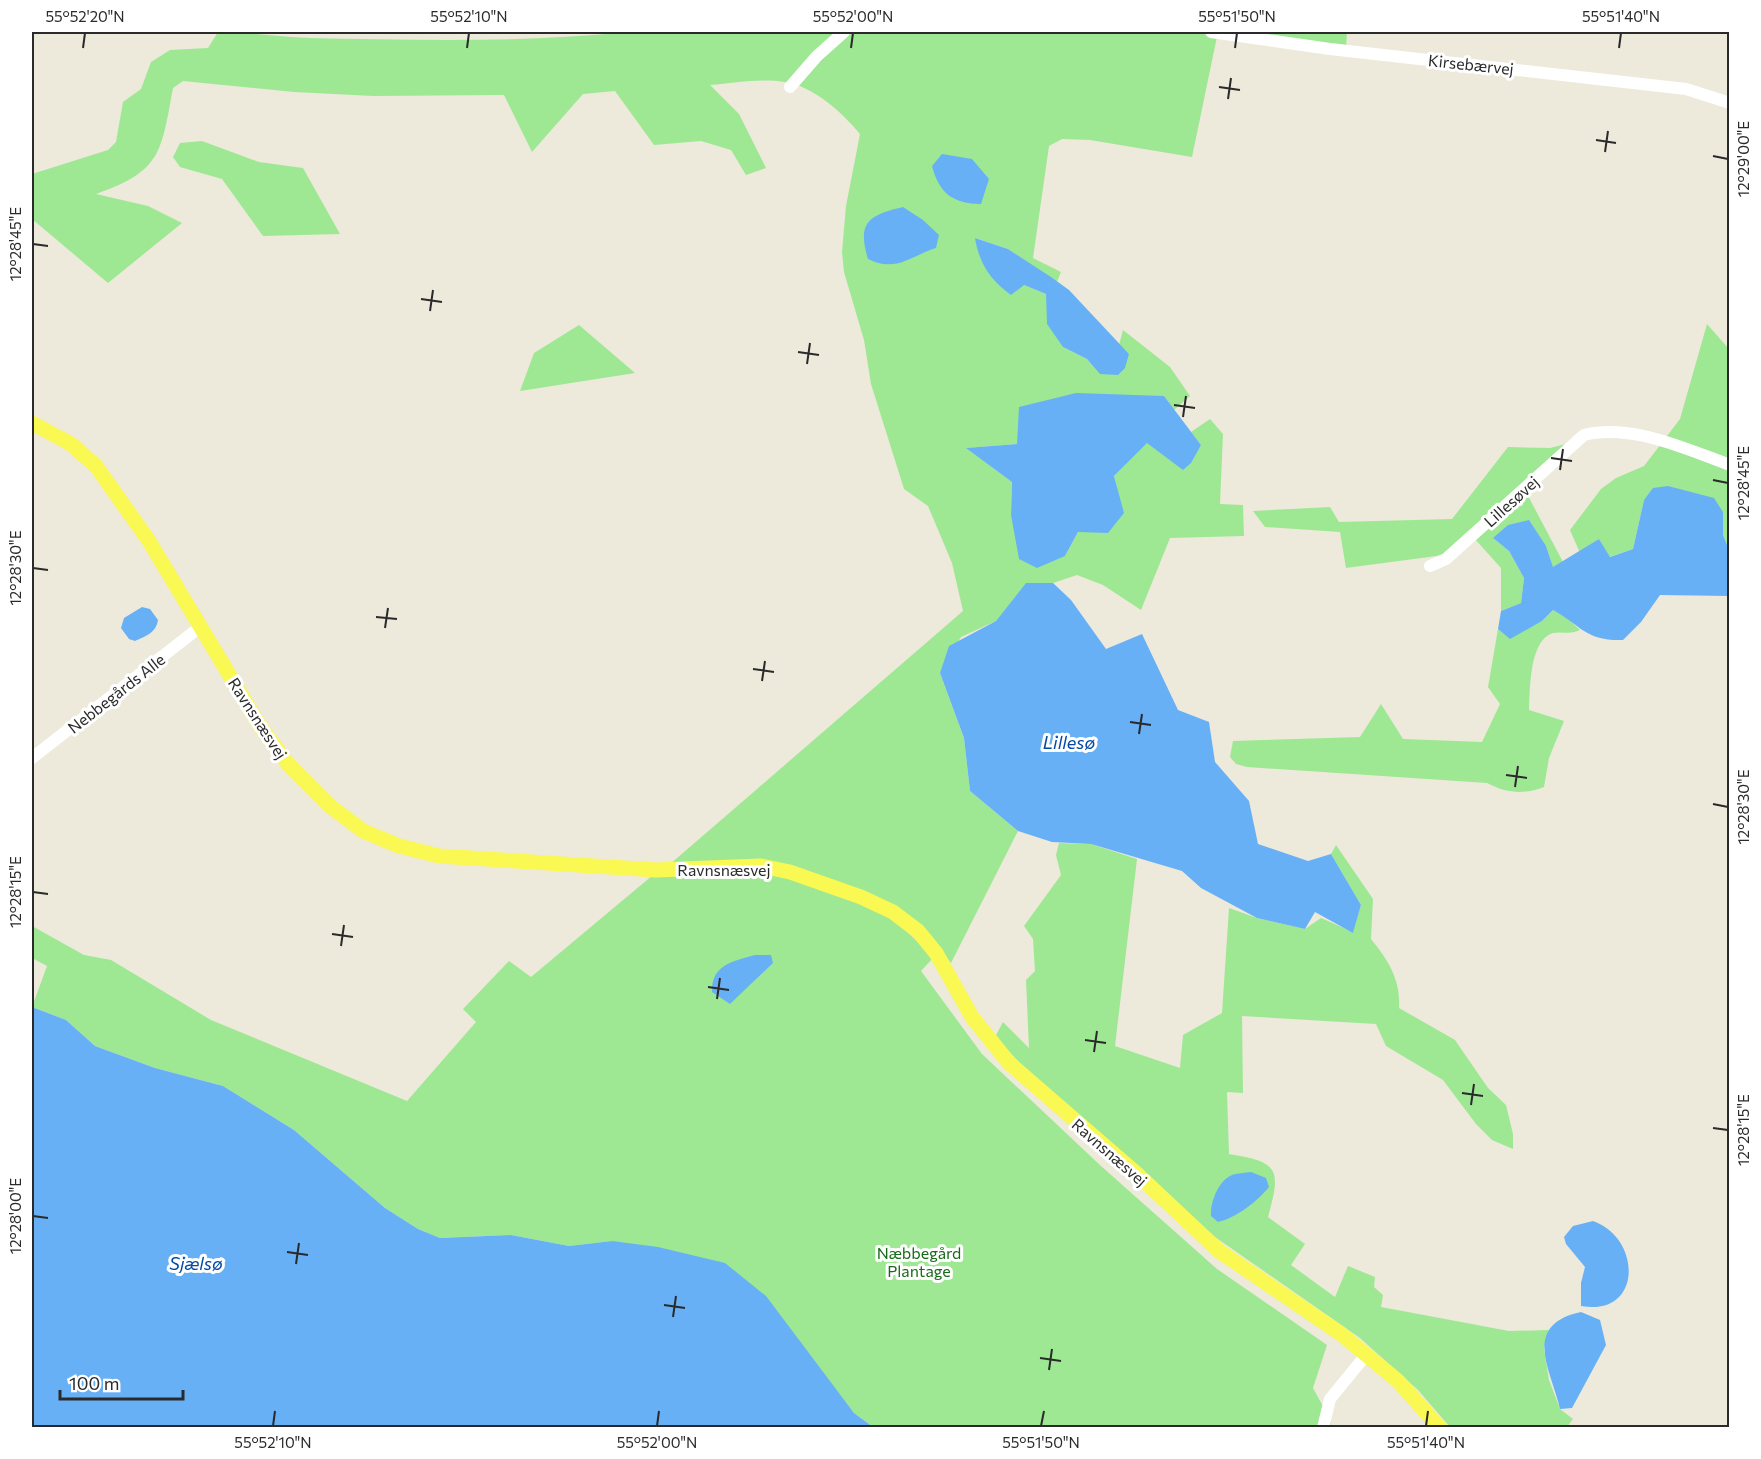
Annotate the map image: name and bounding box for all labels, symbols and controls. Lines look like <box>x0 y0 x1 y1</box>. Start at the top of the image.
text: 55°52'20"N <box>45 7 125 25</box>
text: 55°52'10"N <box>430 7 508 25</box>
text: 55°52'00"N <box>813 7 893 25</box>
text: 55°51'50"N <box>1198 7 1276 25</box>
text: 55°51'40"N <box>1582 7 1660 25</box>
street label: Kirsebærvej <box>1427 50 1515 78</box>
text: 12°29'00"E <box>1734 121 1752 197</box>
text: 12°28'45"E <box>6 207 24 281</box>
text: 12°28'45"E <box>1734 446 1752 520</box>
street label: Lillesøvej <box>1480 472 1542 530</box>
text: 12°28'30"E <box>6 530 24 606</box>
street label: Nebbegårds Alle <box>64 649 168 737</box>
street label: Ravnsnæsvej <box>225 674 291 762</box>
water label: Lillesø <box>1043 731 1096 753</box>
text: 12°28'30"E <box>1734 769 1752 845</box>
text: 12°28'15"E <box>6 856 24 928</box>
street label: Ravnsnæsvej <box>677 860 771 879</box>
text: 12°28'15"E <box>1734 1094 1752 1166</box>
street label: Ravnsnæsvej <box>1069 1114 1151 1190</box>
text: 12°28'00"E <box>6 1178 24 1254</box>
park label: Næbbegård Plantage <box>877 1243 961 1280</box>
water label: Sjælsø <box>169 1252 223 1274</box>
scale bar <box>60 1363 183 1401</box>
text: 100 m <box>69 1372 119 1394</box>
text: 55°52'10"N <box>234 1433 312 1451</box>
text: 55°52'00"N <box>617 1433 697 1451</box>
text: 55°51'50"N <box>1002 1433 1080 1451</box>
text: 55°51'40"N <box>1387 1433 1465 1451</box>

